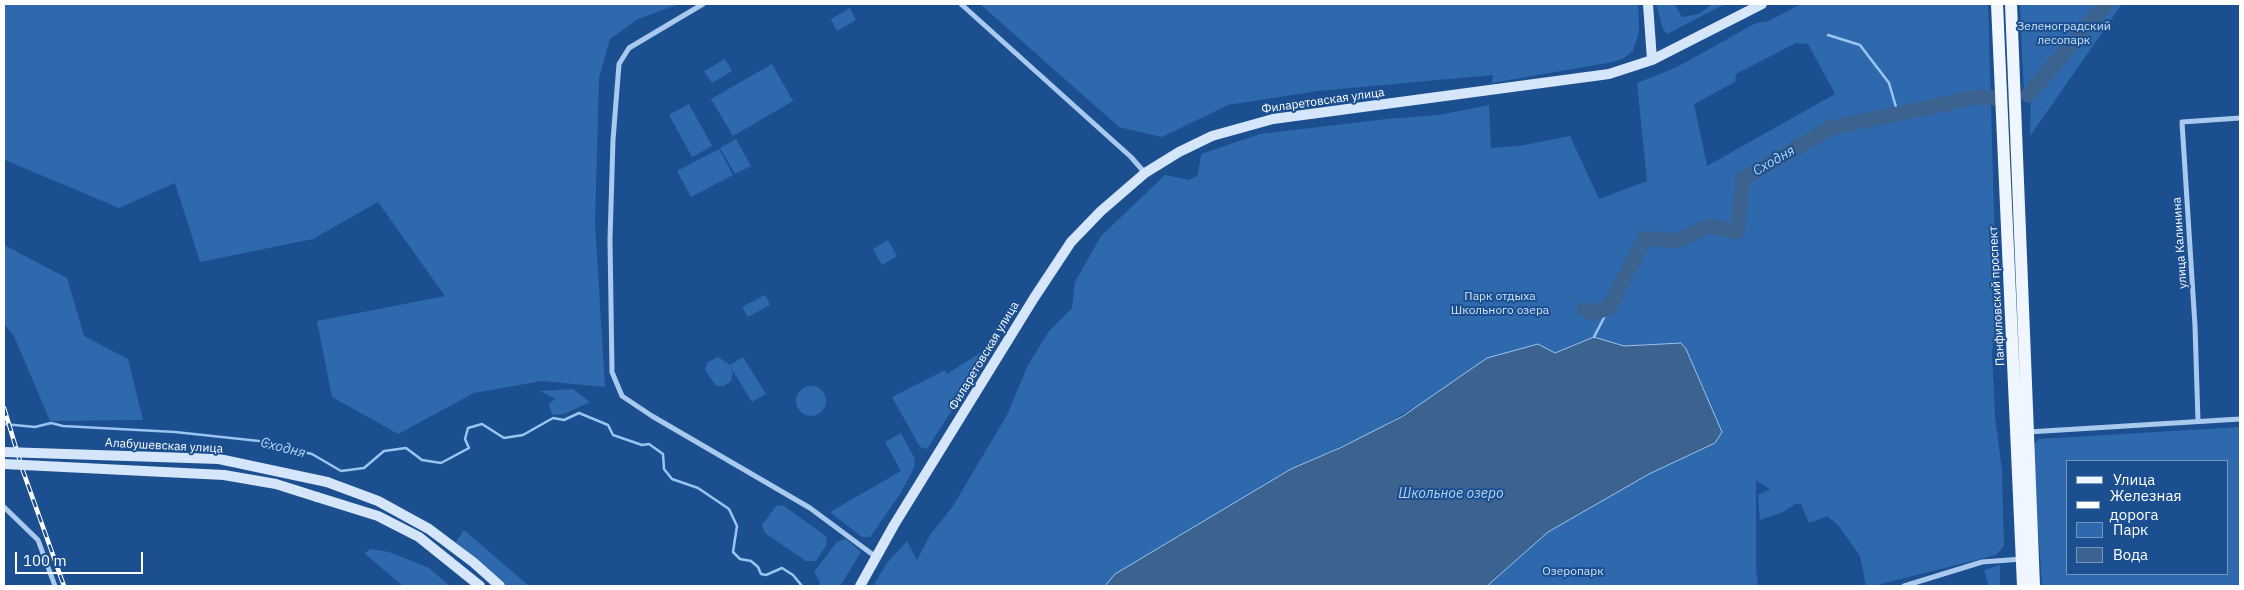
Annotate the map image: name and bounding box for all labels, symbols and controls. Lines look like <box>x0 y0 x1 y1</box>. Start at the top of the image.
park label: Зеленоградский лесопарк <box>2017 20 2111 48</box>
street label: Филаретовская улица <box>1261 85 1385 117</box>
water label: Сходня <box>1750 142 1798 180</box>
street label: улица Калинина <box>2170 197 2190 289</box>
street label: Панфиловский проспект <box>1986 226 2008 366</box>
park label: Парк отдыха Школьного озера <box>1451 290 1549 318</box>
street label: Филаретовская улица <box>946 299 1022 413</box>
water label: Сходня <box>259 434 307 462</box>
street label: Алабушевская улица <box>105 436 223 456</box>
legend <box>2066 460 2229 575</box>
text: Улица <box>2113 470 2155 489</box>
water label: Школьное озеро <box>1398 486 1504 502</box>
text: Железная дорога <box>2110 486 2181 524</box>
text: Парк <box>2113 520 2148 539</box>
scale bar <box>18 542 145 574</box>
text: Вода <box>2113 545 2148 564</box>
text: 100 m <box>23 551 67 570</box>
park label: Озеропарк <box>1542 565 1604 579</box>

